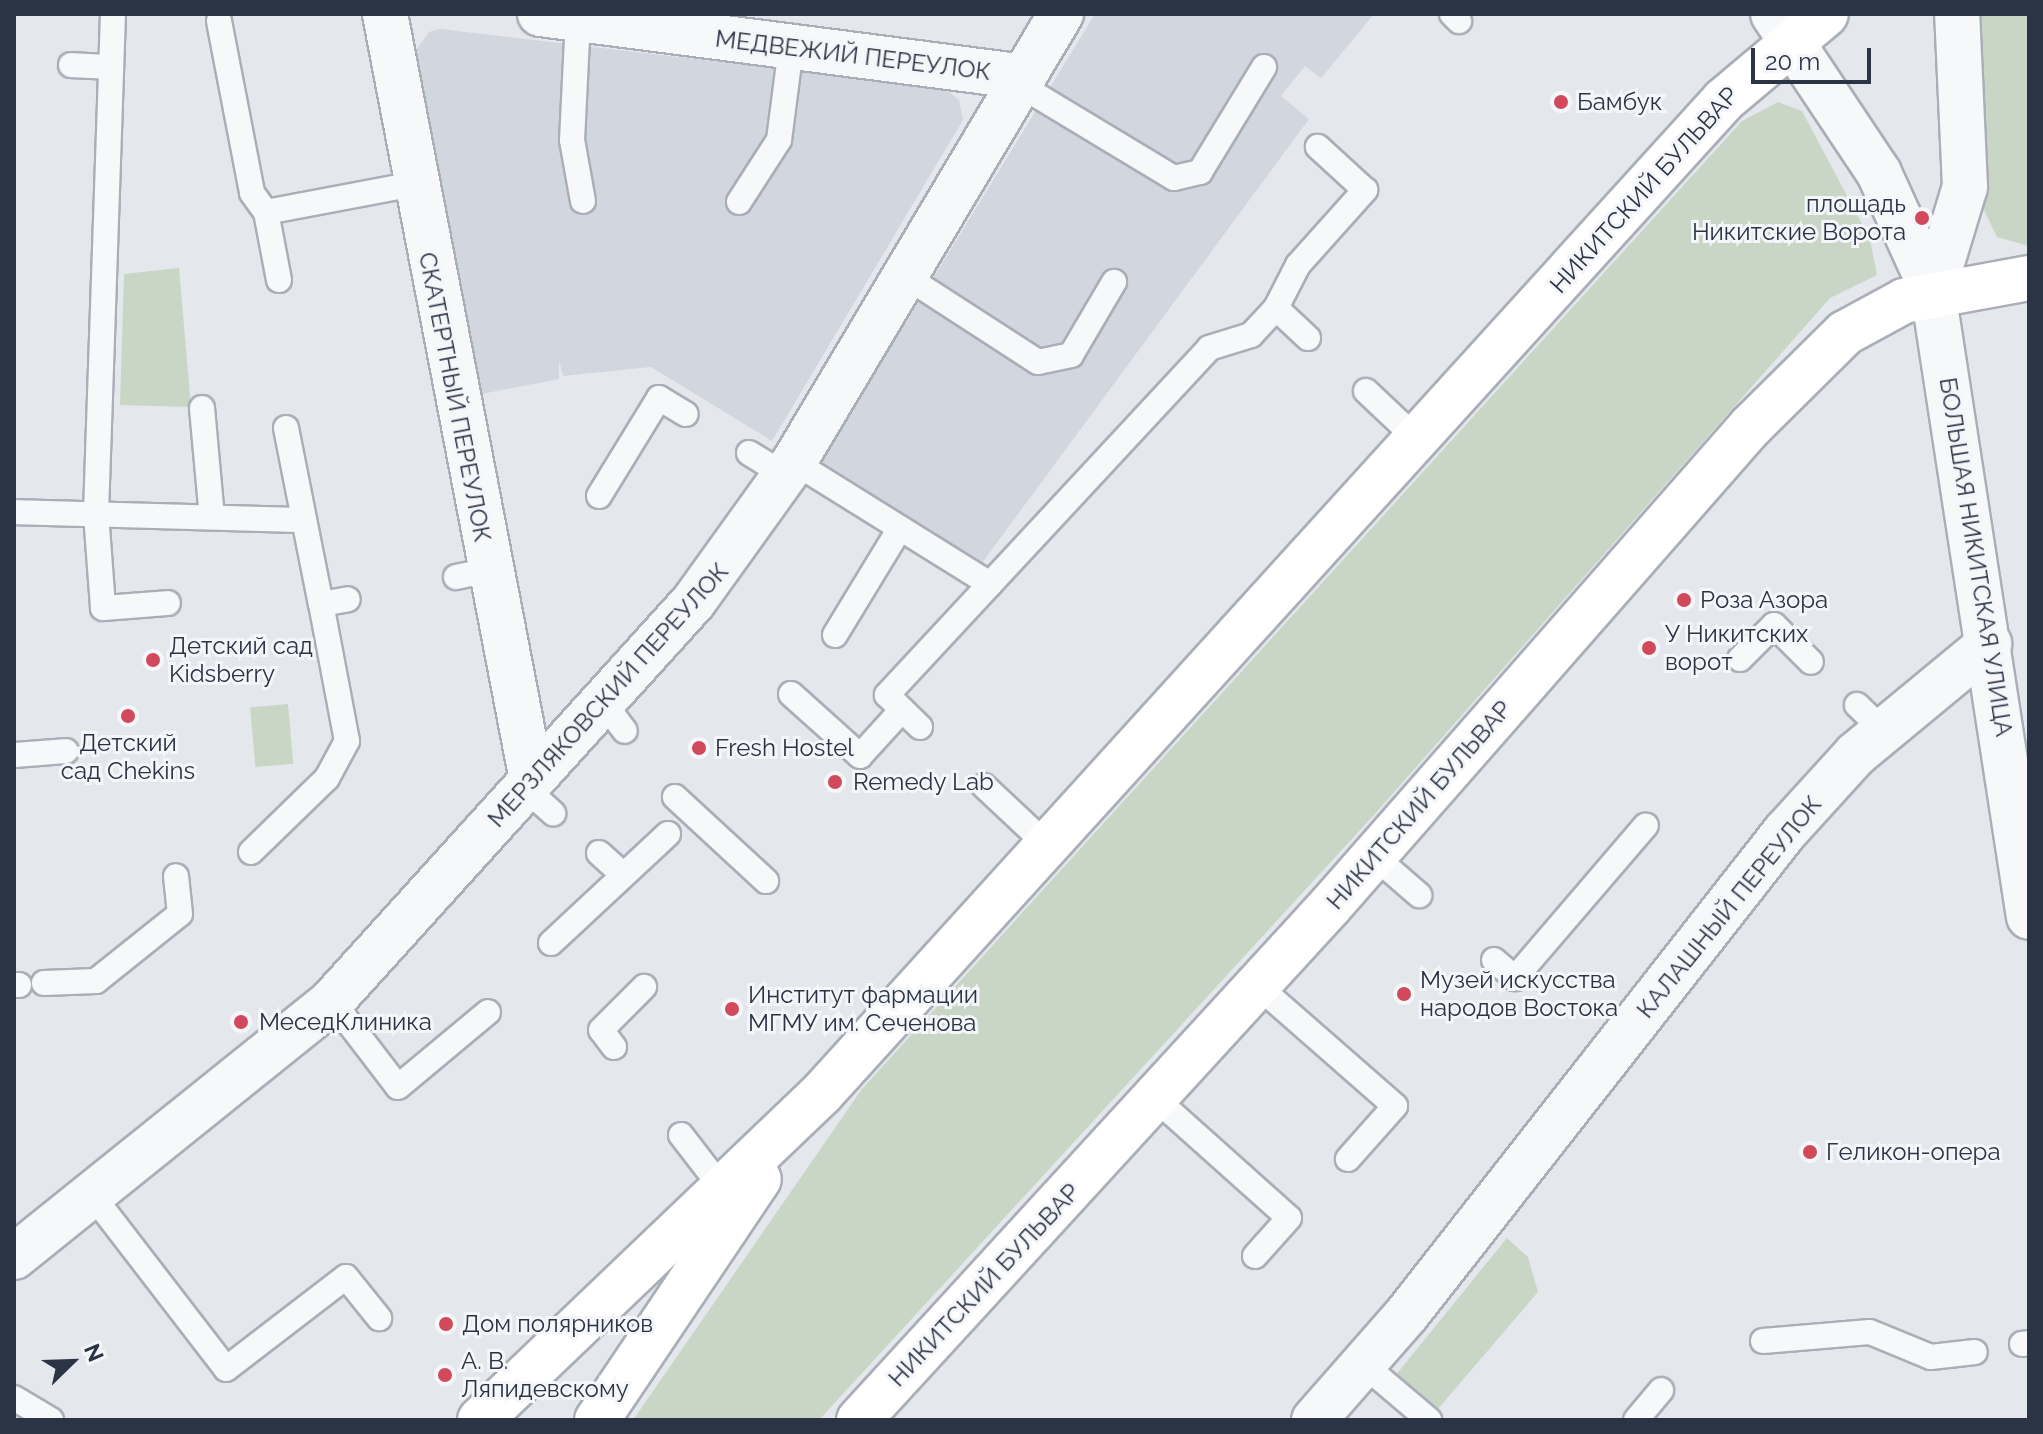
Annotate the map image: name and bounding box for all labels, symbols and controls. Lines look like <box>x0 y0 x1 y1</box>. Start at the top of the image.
street label: МЕДВЕЖИЙ ПЕРЕУЛОК <box>714 24 992 86</box>
scale bar <box>1755 32 1875 82</box>
text: 20 m <box>1765 47 1820 76</box>
street label: НИКИТСКИЙ БУЛЬВАР <box>1544 81 1744 299</box>
place label: Бамбук <box>1577 88 1662 116</box>
marker: Бамбук <box>1552 93 1570 111</box>
place label: площадь Никитские Ворота <box>1692 190 1906 246</box>
marker: площадь Никитские Ворота <box>1913 209 1931 227</box>
street label: СКАТЕРТНЫЙ ПЕРЕУЛОК <box>413 250 497 544</box>
street label: БОЛЬШАЯ НИКИТСКАЯ УЛИЦА <box>1933 375 2019 739</box>
street label: МЕРЗЛЯКОВСКИЙ ПЕРЕУЛОК <box>482 557 734 833</box>
place label: Роза Азора <box>1700 586 1829 614</box>
marker: Роза Азора <box>1675 591 1693 609</box>
place label: У Никитских ворот <box>1665 620 1808 676</box>
place label: Детский сад Kidsberry <box>169 632 313 688</box>
marker: У Никитских ворот <box>1640 639 1658 657</box>
marker: Детский сад Kidsberry <box>144 651 162 669</box>
street label: НИКИТСКИЙ БУЛЬВАР <box>1321 695 1517 915</box>
marker: Детский сад Chekins <box>119 707 137 725</box>
place label: Детский сад Chekins <box>61 729 195 785</box>
place label: Fresh Hostel <box>715 734 854 762</box>
marker: Fresh Hostel <box>690 739 708 757</box>
place label: Remedy Lab <box>853 768 994 796</box>
marker: Remedy Lab <box>824 771 846 793</box>
street label: КАЛАШНЫЙ ПЕРЕУЛОК <box>1631 790 1827 1024</box>
place label: Музей искусства народов Востока <box>1420 966 1618 1022</box>
place label: Институт фармации МГМУ им. Сеченова <box>748 981 978 1037</box>
marker: Музей искусства народов Востока <box>1395 985 1413 1003</box>
marker: Институт фармации МГМУ им. Сеченова <box>723 1000 741 1018</box>
place label: МеседКлиника <box>259 1008 432 1036</box>
marker: МеседКлиника <box>230 1011 252 1033</box>
place label: Геликон-опера <box>1826 1138 2001 1166</box>
marker: Геликон-опера <box>1801 1143 1819 1161</box>
street label: НИКИТСКИЙ БУЛЬВАР <box>882 1178 1086 1392</box>
place label: Дом полярников <box>462 1310 653 1338</box>
marker: Дом полярников <box>437 1315 455 1333</box>
north arrow <box>32 1322 112 1402</box>
text: N <box>79 1340 109 1365</box>
place label: А. В. Ляпидевскому <box>461 1347 629 1403</box>
marker: А. В. Ляпидевскому <box>436 1366 454 1384</box>

